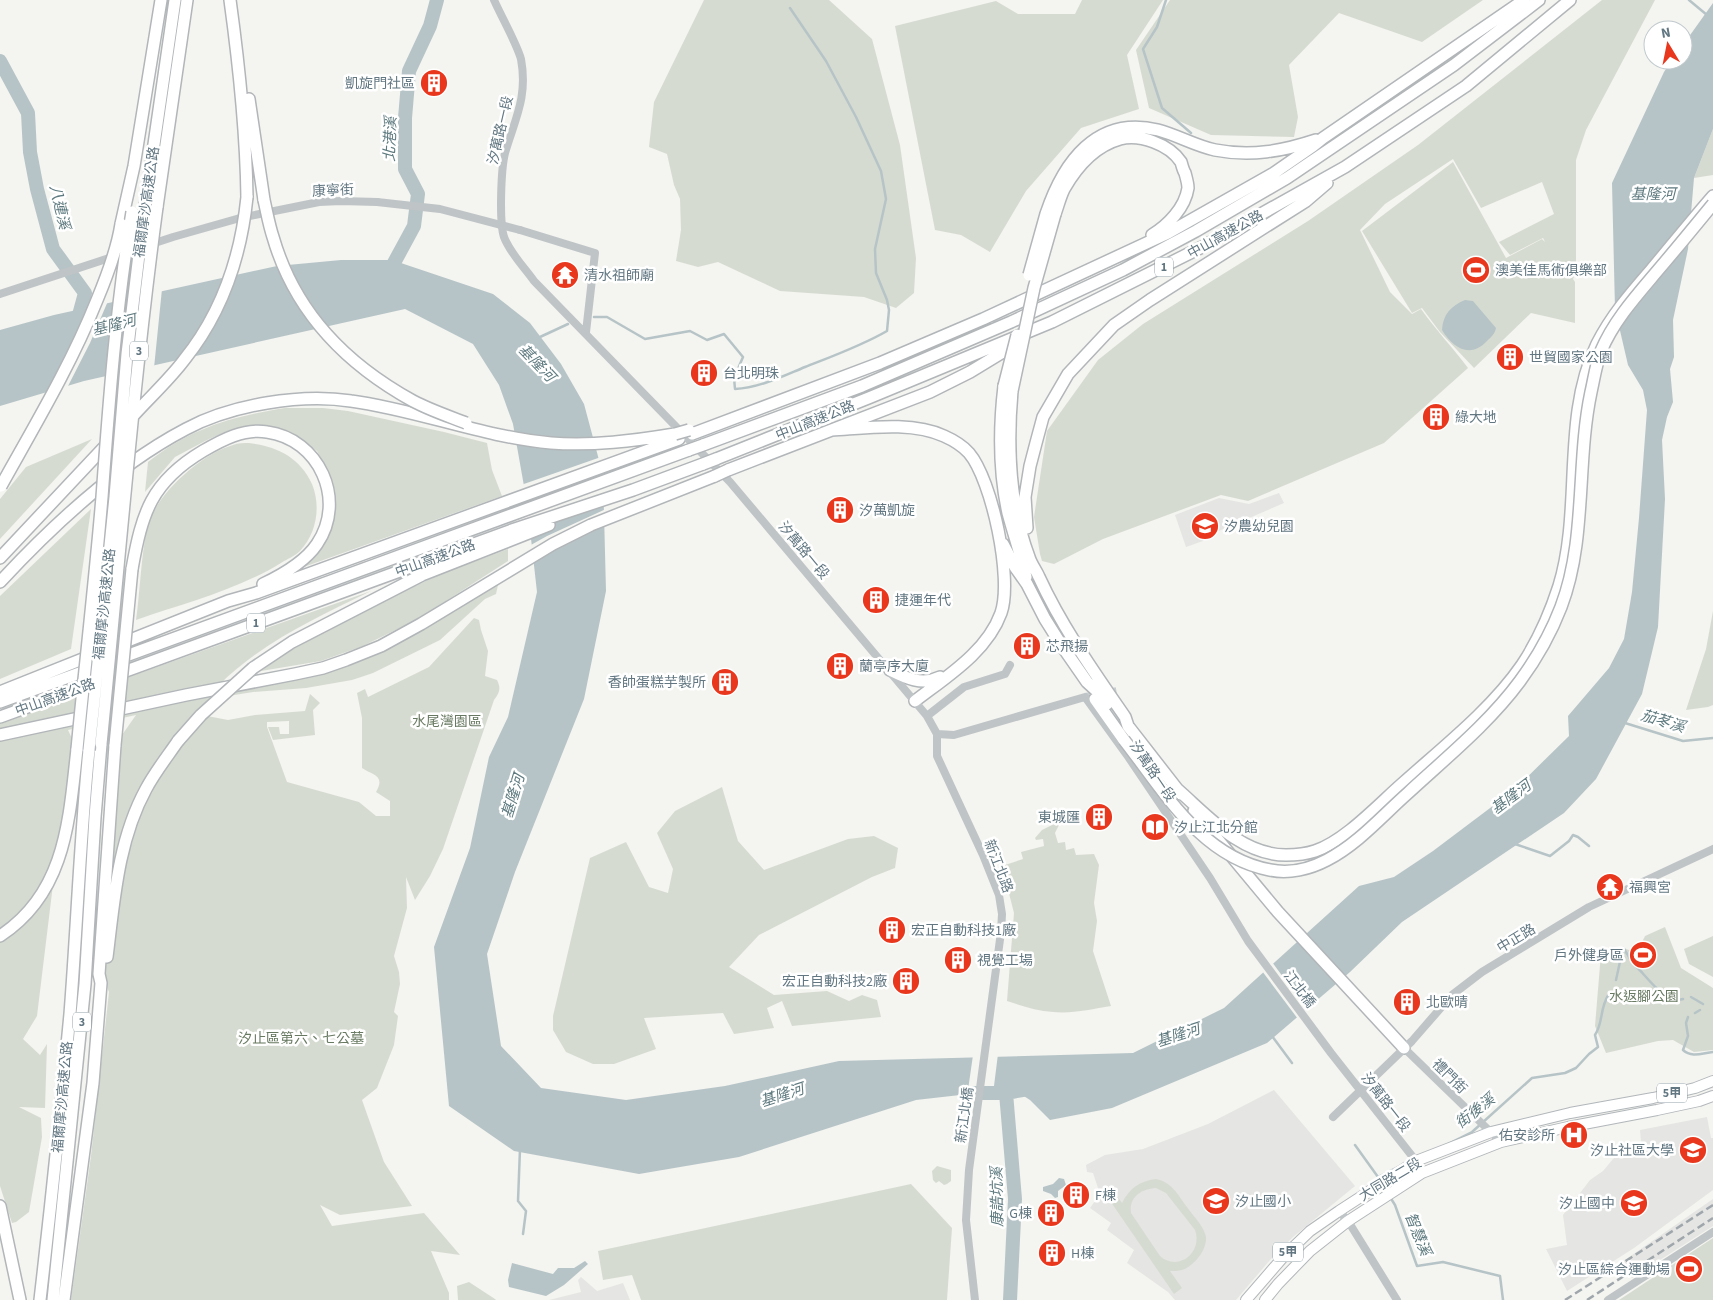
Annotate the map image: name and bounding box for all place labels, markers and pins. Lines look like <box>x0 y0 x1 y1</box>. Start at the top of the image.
building icon: 凱旋門社區 <box>419 68 449 98</box>
place label: 凱旋門社區 <box>345 74 415 94</box>
sports icon: 澳美佳馬術俱樂部 <box>1461 255 1491 285</box>
temple icon: 清水祖師廟 <box>550 260 580 290</box>
place label: 澳美佳馬術俱樂部 <box>1495 261 1607 281</box>
place label: 清水祖師廟 <box>584 266 654 286</box>
building icon: 世貿國家公園 <box>1495 342 1525 372</box>
place label: 世貿國家公園 <box>1529 348 1613 368</box>
building icon: 台北明珠 <box>689 358 719 388</box>
place label: 台北明珠 <box>723 364 779 384</box>
building icon: 綠大地 <box>1421 402 1451 432</box>
place label: 綠大地 <box>1455 408 1497 428</box>
building icon: 汐萬凱旋 <box>825 495 855 525</box>
place label: 汐萬凱旋 <box>859 501 915 521</box>
school or university icon: 汐農幼兒園 <box>1190 511 1220 541</box>
place label: 汐農幼兒園 <box>1224 517 1294 537</box>
building icon: 捷運年代 <box>861 585 891 615</box>
place label: 捷運年代 <box>895 591 951 611</box>
building icon: 芯飛揚 <box>1012 631 1042 661</box>
place label: 芯飛揚 <box>1046 637 1088 657</box>
building icon: 蘭亭序大廈 <box>825 651 855 681</box>
place label: 蘭亭序大廈 <box>859 657 929 677</box>
building icon: 香帥蛋糕芋製所 <box>710 667 740 697</box>
place label: 香帥蛋糕芋製所 <box>608 673 706 693</box>
building icon: 東城匯 <box>1084 802 1114 832</box>
place label: 東城匯 <box>1038 808 1080 828</box>
library icon: 汐止江北分館 <box>1140 812 1170 842</box>
place label: 汐止江北分館 <box>1174 818 1258 838</box>
temple icon: 福興宮 <box>1595 872 1625 902</box>
place label: 福興宮 <box>1629 878 1671 898</box>
building icon: 宏正自動科技1廠 <box>877 915 907 945</box>
place label: 宏正自動科技1廠 <box>911 921 1016 941</box>
sports icon: 戶外健身區 <box>1628 940 1658 970</box>
building icon: 視覺工場 <box>943 945 973 975</box>
place label: 戶外健身區 <box>1554 946 1624 966</box>
place label: 視覺工場 <box>977 951 1033 971</box>
building icon: 宏正自動科技2廠 <box>891 966 921 996</box>
place label: 宏正自動科技2廠 <box>782 972 887 992</box>
building icon: 北歐晴 <box>1392 987 1422 1017</box>
place label: 北歐晴 <box>1426 993 1468 1013</box>
hospital icon: 佑安診所 <box>1559 1120 1589 1150</box>
place label: 佑安診所 <box>1499 1126 1555 1146</box>
school or university icon: 汐止社區大學 <box>1678 1135 1708 1165</box>
place label: 汐止社區大學 <box>1590 1141 1674 1161</box>
building icon: F棟 <box>1061 1180 1091 1210</box>
place label: F棟 <box>1095 1186 1116 1206</box>
school or university icon: 汐止國小 <box>1201 1186 1231 1216</box>
school or university icon: 汐止國中 <box>1619 1188 1649 1218</box>
place label: 汐止國小 <box>1235 1192 1291 1212</box>
place label: 汐止國中 <box>1559 1194 1615 1214</box>
building icon: G棟 <box>1036 1198 1066 1228</box>
place label: G棟 <box>1009 1204 1032 1224</box>
building icon: H棟 <box>1037 1238 1067 1268</box>
place label: H棟 <box>1071 1244 1094 1264</box>
sports icon: 汐止區綜合運動場 <box>1674 1254 1704 1284</box>
place label: 汐止區綜合運動場 <box>1558 1260 1670 1280</box>

